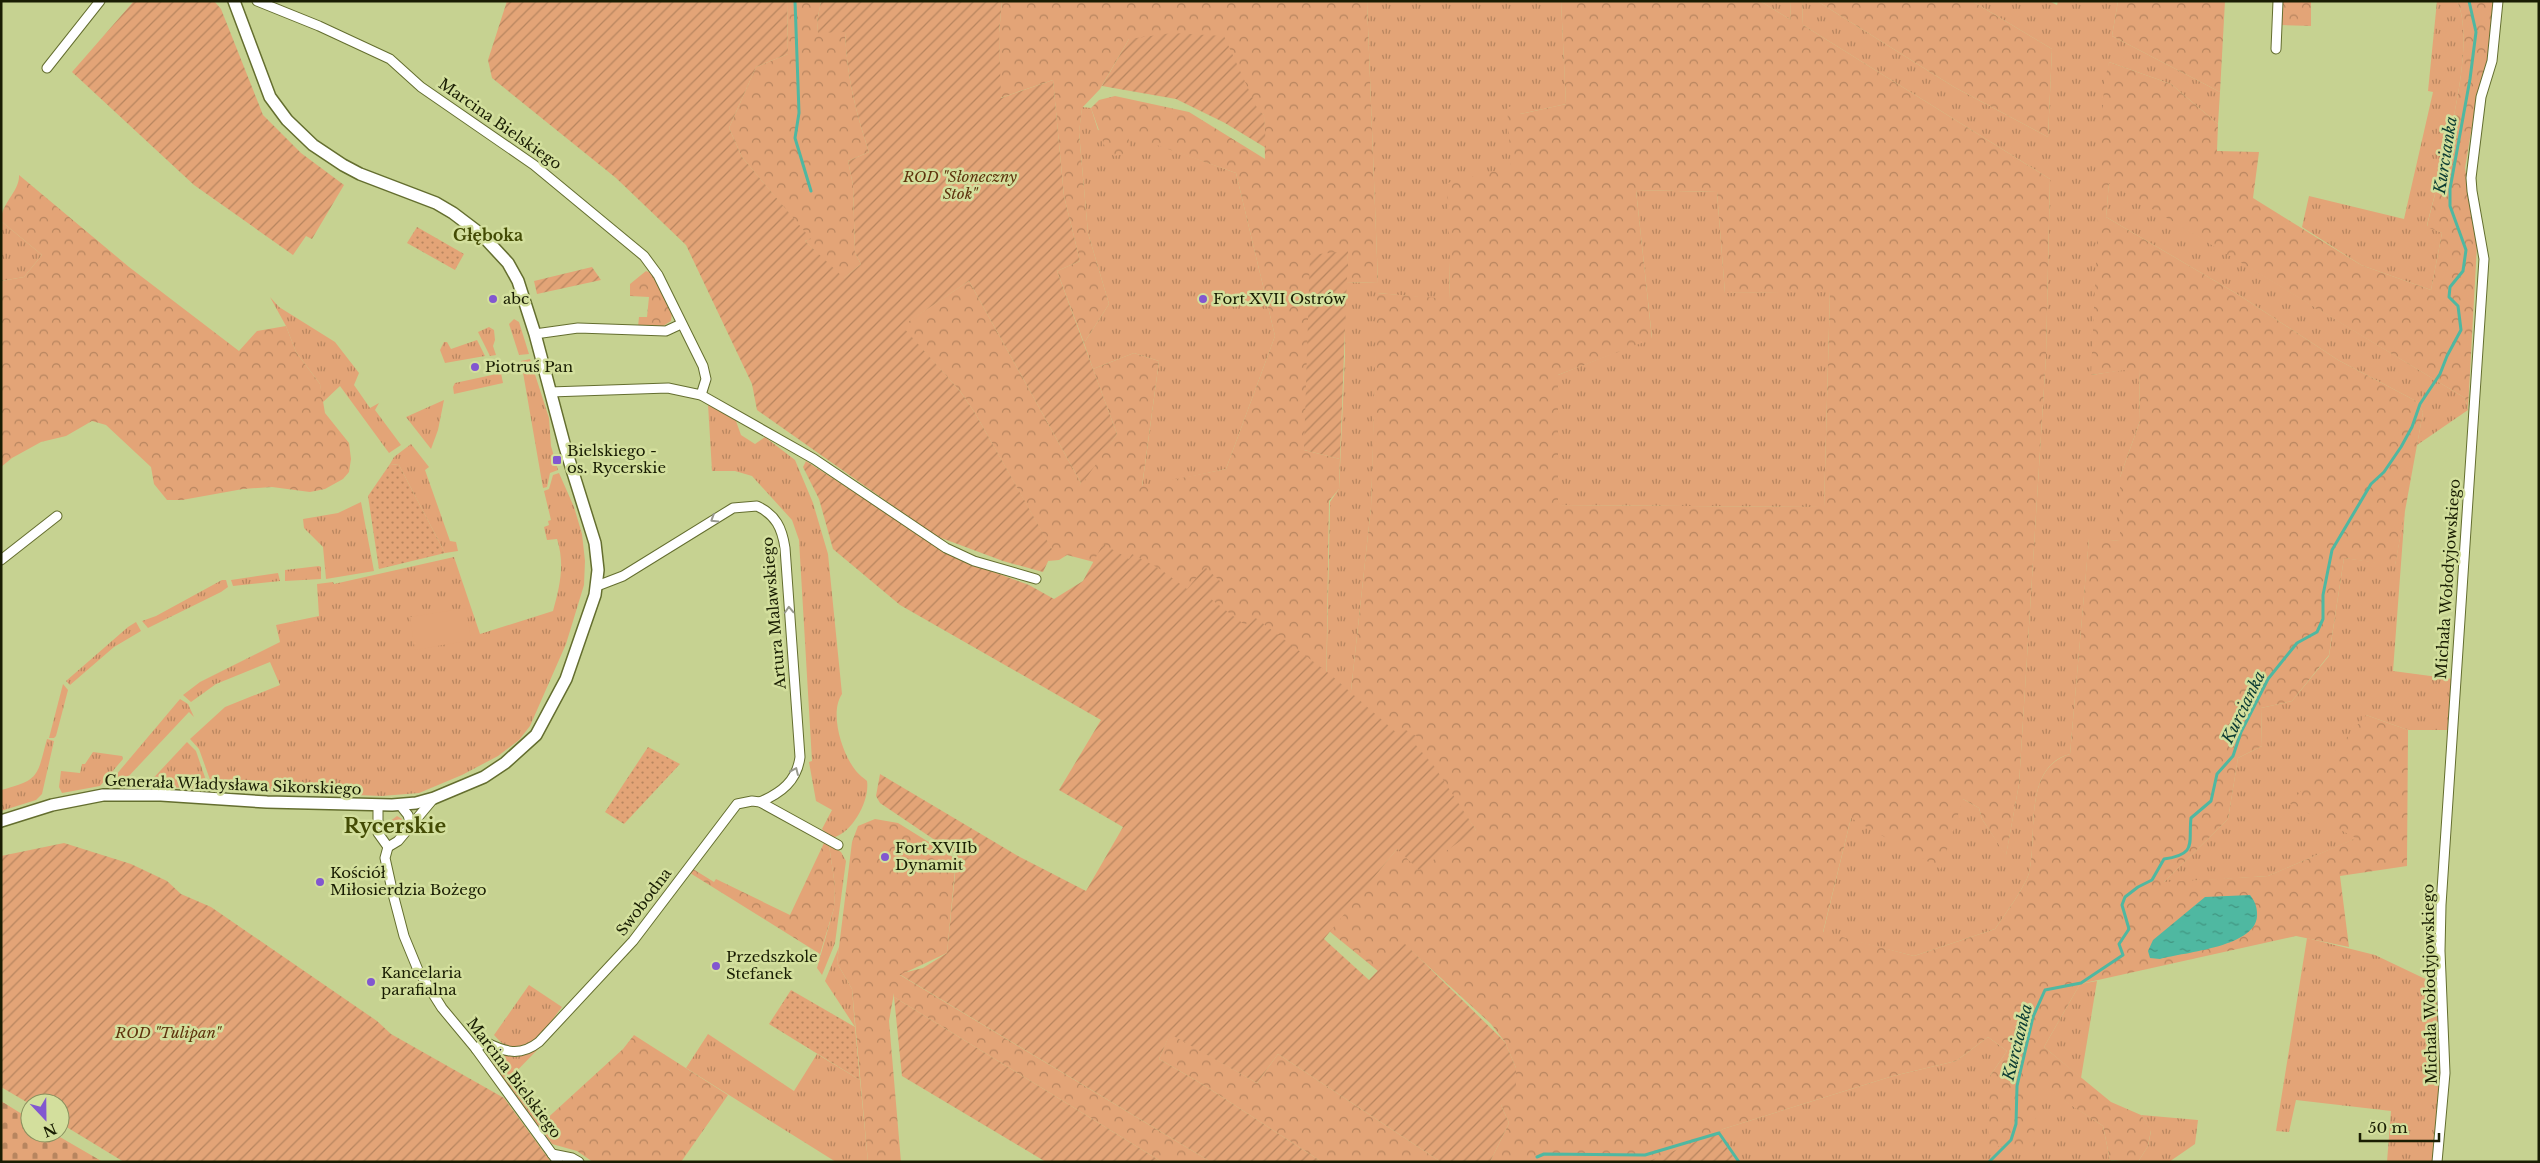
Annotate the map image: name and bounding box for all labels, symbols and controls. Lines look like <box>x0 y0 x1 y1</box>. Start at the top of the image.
street label: Marcina Bielskiego <box>435 74 566 173</box>
water label: Kurcianka <box>2429 115 2461 196</box>
park label: ROD "Słoneczny Stok" <box>902 167 1017 203</box>
district label: Głęboka <box>453 225 523 245</box>
place label: abc <box>503 289 529 308</box>
place label: Fort XVII Ostrów <box>1213 289 1346 308</box>
marker: abc <box>487 293 499 305</box>
marker: Fort XVII Ostrów <box>1197 293 1209 305</box>
place label: Piotruś Pan <box>485 357 573 376</box>
marker: Piotruś Pan <box>469 361 481 373</box>
place label: Bielskiego - os. Rycerskie <box>567 441 666 477</box>
marker: Bielskiego - os. Rycerskie <box>551 454 563 466</box>
street label: Michała Wołodyjowskiego <box>2431 478 2464 680</box>
one-way arrow <box>710 513 720 522</box>
street label: Artura Malawskiego <box>757 536 790 691</box>
one-way arrow <box>784 606 795 614</box>
water label: Kurcianka <box>2216 667 2269 747</box>
one-way arrow <box>789 767 800 776</box>
street label: Generała Władysława Sikorskiego <box>104 771 362 798</box>
district label: Rycerskie <box>344 814 446 838</box>
place label: Fort XVIIb Dynamit <box>895 838 978 874</box>
marker: Fort XVIIb Dynamit <box>879 851 891 863</box>
place label: Kościół Miłosierdzia Bożego <box>330 863 487 899</box>
street label: Swobodna <box>612 863 676 939</box>
marker: Kościół Miłosierdzia Bożego <box>314 876 326 888</box>
street label: Michała Wołodyjowskiego <box>2418 883 2441 1084</box>
place label: Przedszkole Stefanek <box>726 947 818 983</box>
marker: Przedszkole Stefanek <box>710 960 722 972</box>
place label: Kancelaria parafialna <box>381 963 462 999</box>
marker: Kancelaria parafialna <box>365 976 377 988</box>
water label: Kurcianka <box>1998 1002 2036 1083</box>
street label: Marcina Bielskiego <box>463 1014 566 1142</box>
park label: ROD "Tulipan" <box>114 1023 223 1042</box>
north arrow <box>20 1093 70 1143</box>
scale bar <box>2360 1110 2439 1142</box>
text: 50 m <box>2368 1118 2408 1137</box>
text: N <box>40 1119 59 1141</box>

